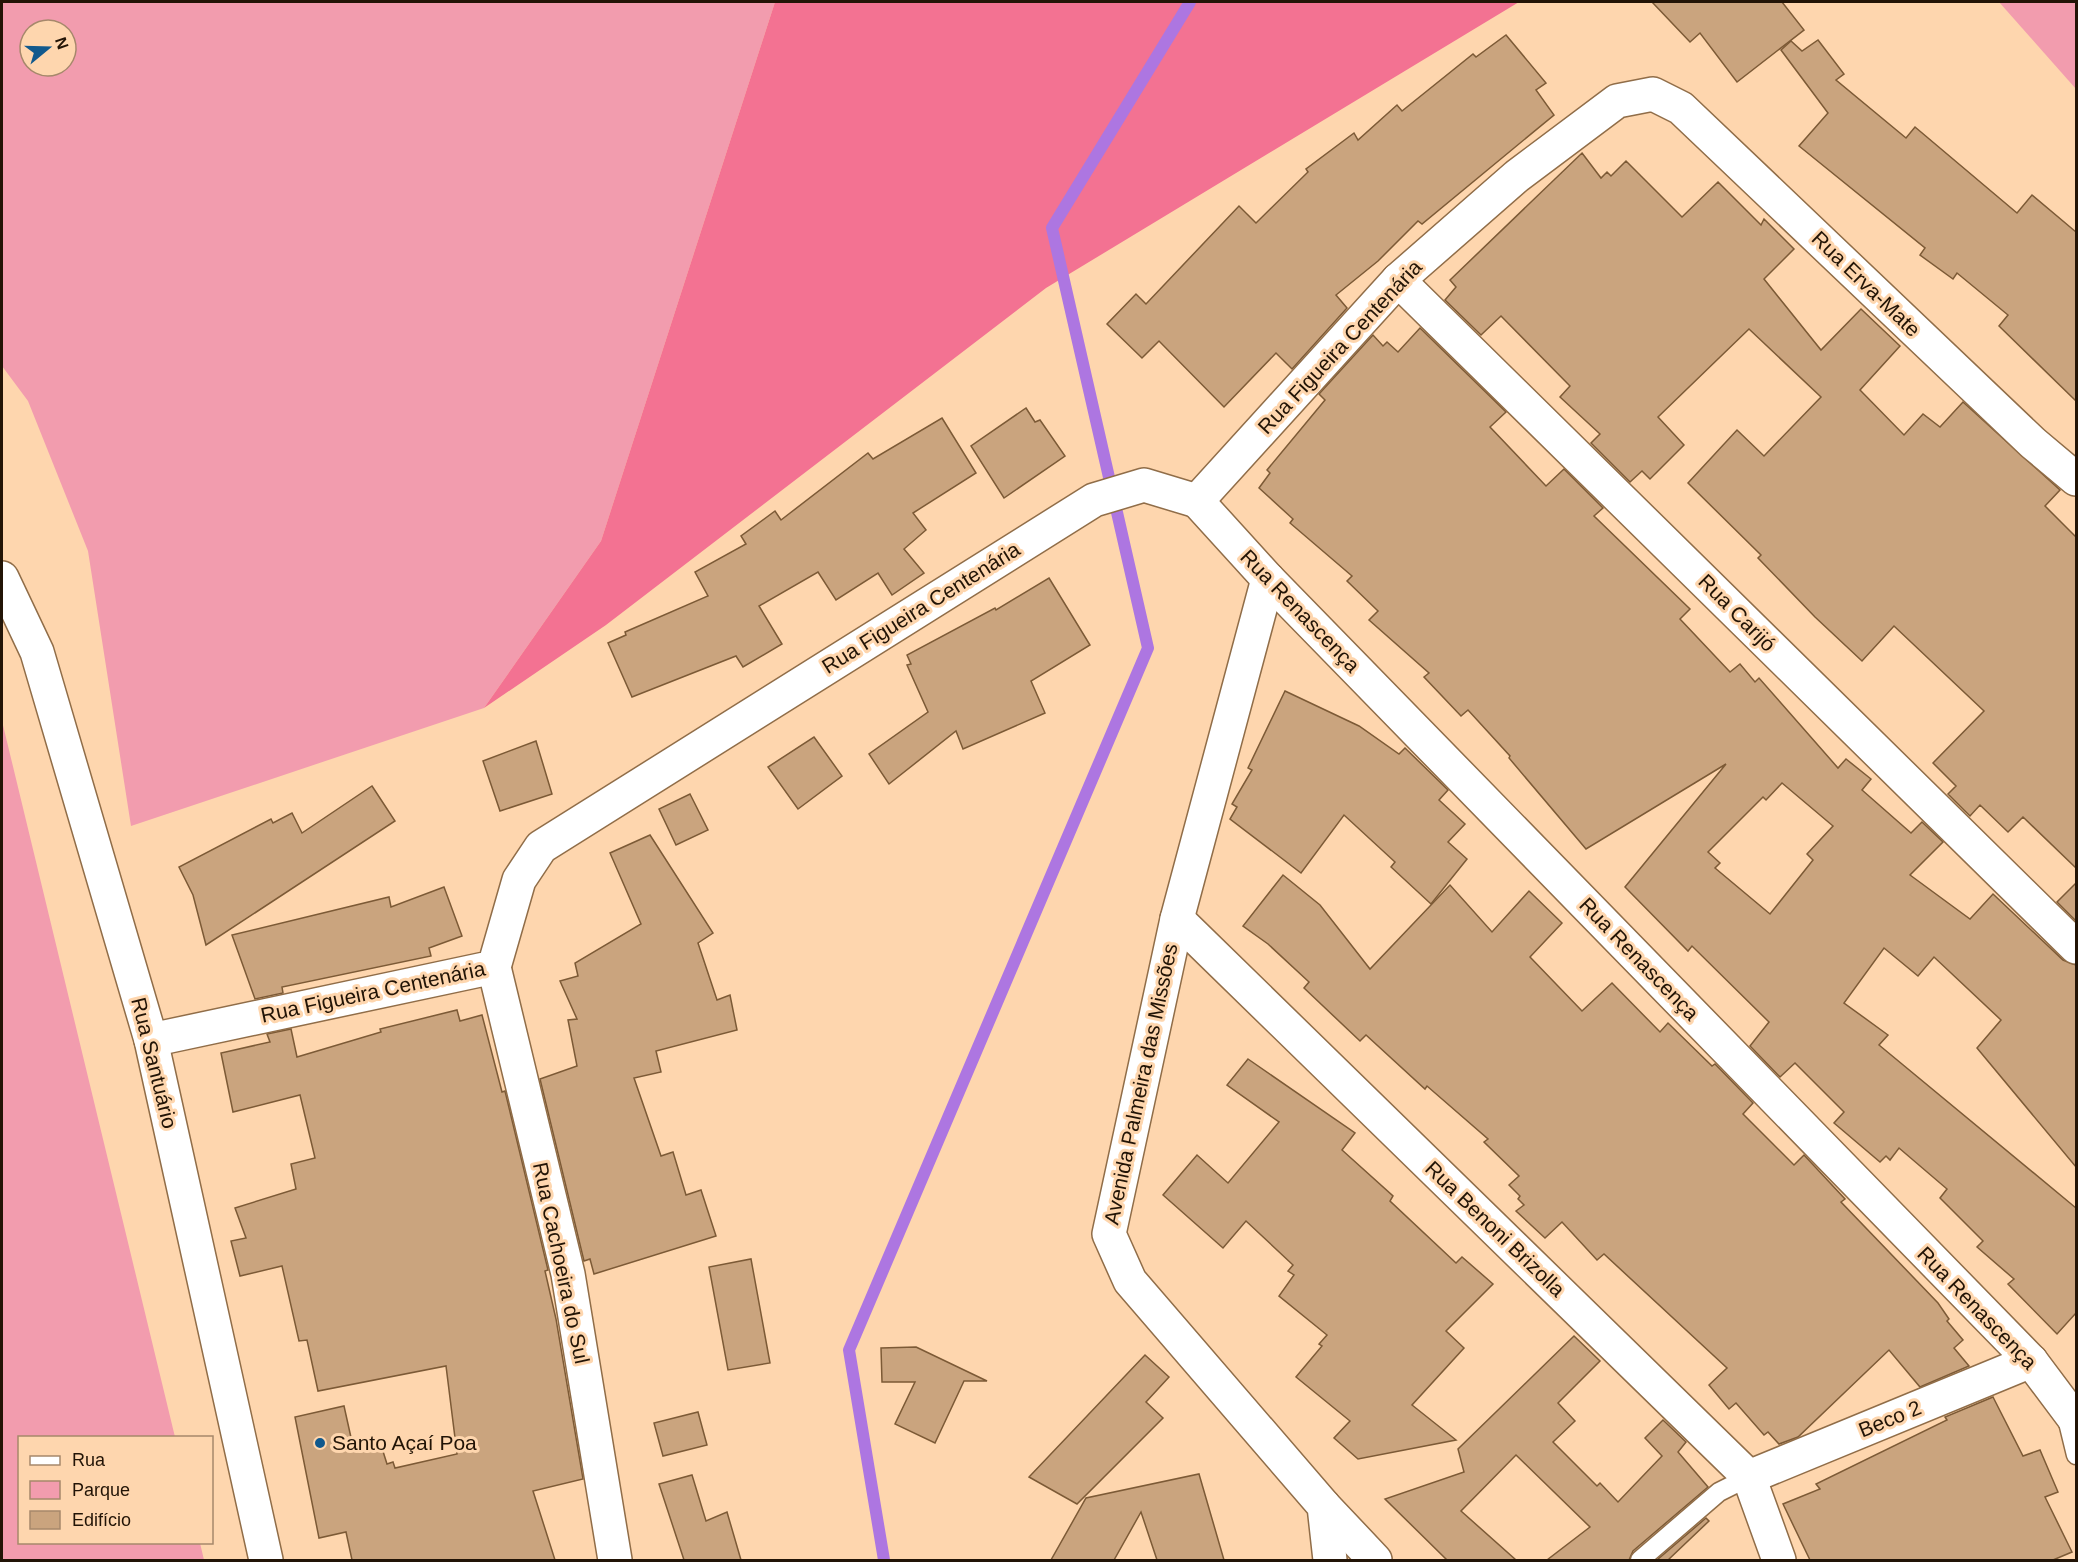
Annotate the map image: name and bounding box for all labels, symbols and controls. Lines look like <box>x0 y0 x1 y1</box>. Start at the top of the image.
north arrow <box>18 18 78 78</box>
text: N <box>52 35 72 52</box>
street label: Rua Erva-Mate <box>1808 226 1925 341</box>
street label: Rua Figueira Centenária <box>1253 255 1426 438</box>
street label: Rua Figueira Centenária <box>818 537 1024 678</box>
street label: Rua Renascença <box>1236 545 1365 677</box>
street label: Rua Carijó <box>1694 569 1781 656</box>
street label: Rua Renascença <box>1575 893 1704 1025</box>
street label: Avenida Palmeira das Missões <box>1099 941 1182 1227</box>
street label: Rua Figueira Centenária <box>259 956 487 1027</box>
street label: Rua Santuário <box>127 995 182 1131</box>
street label: Rua Benoni Brizolla <box>1421 1156 1570 1301</box>
street label: Rua Cachoeira do Sul <box>529 1160 594 1366</box>
street label: Rua Renascença <box>1913 1242 2042 1374</box>
street label: Beco 2 <box>1855 1396 1924 1441</box>
place label: Santo Açaí Poa <box>332 1431 477 1454</box>
legend <box>18 1436 213 1544</box>
marker: Santo Açaí Poa <box>313 1436 327 1450</box>
text: Rua <box>72 1450 106 1470</box>
text: Parque <box>72 1480 130 1500</box>
text: Edifício <box>72 1510 131 1530</box>

